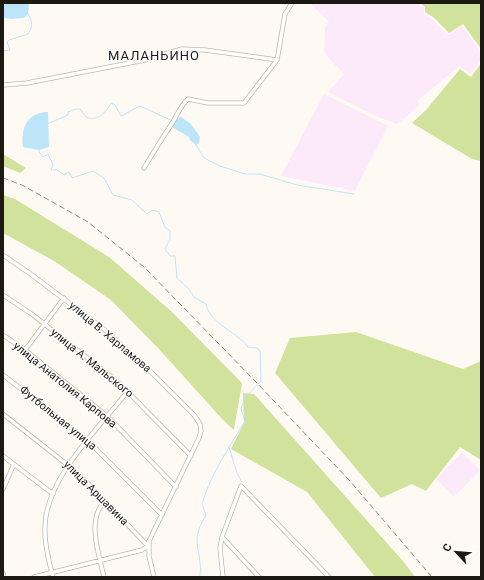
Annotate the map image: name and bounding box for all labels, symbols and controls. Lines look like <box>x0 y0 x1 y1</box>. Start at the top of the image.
district label: МАЛАНЬИНО <box>108 48 200 63</box>
street label: улица В. Харламова <box>66 299 154 375</box>
street label: улица А. Мальского <box>48 326 136 400</box>
street label: улица Анатолия Карпова <box>11 339 119 431</box>
street label: Футбольная улица <box>17 383 99 453</box>
street label: улица Аршавина <box>61 458 131 528</box>
north arrow <box>436 532 476 572</box>
text: С <box>440 542 455 554</box>

